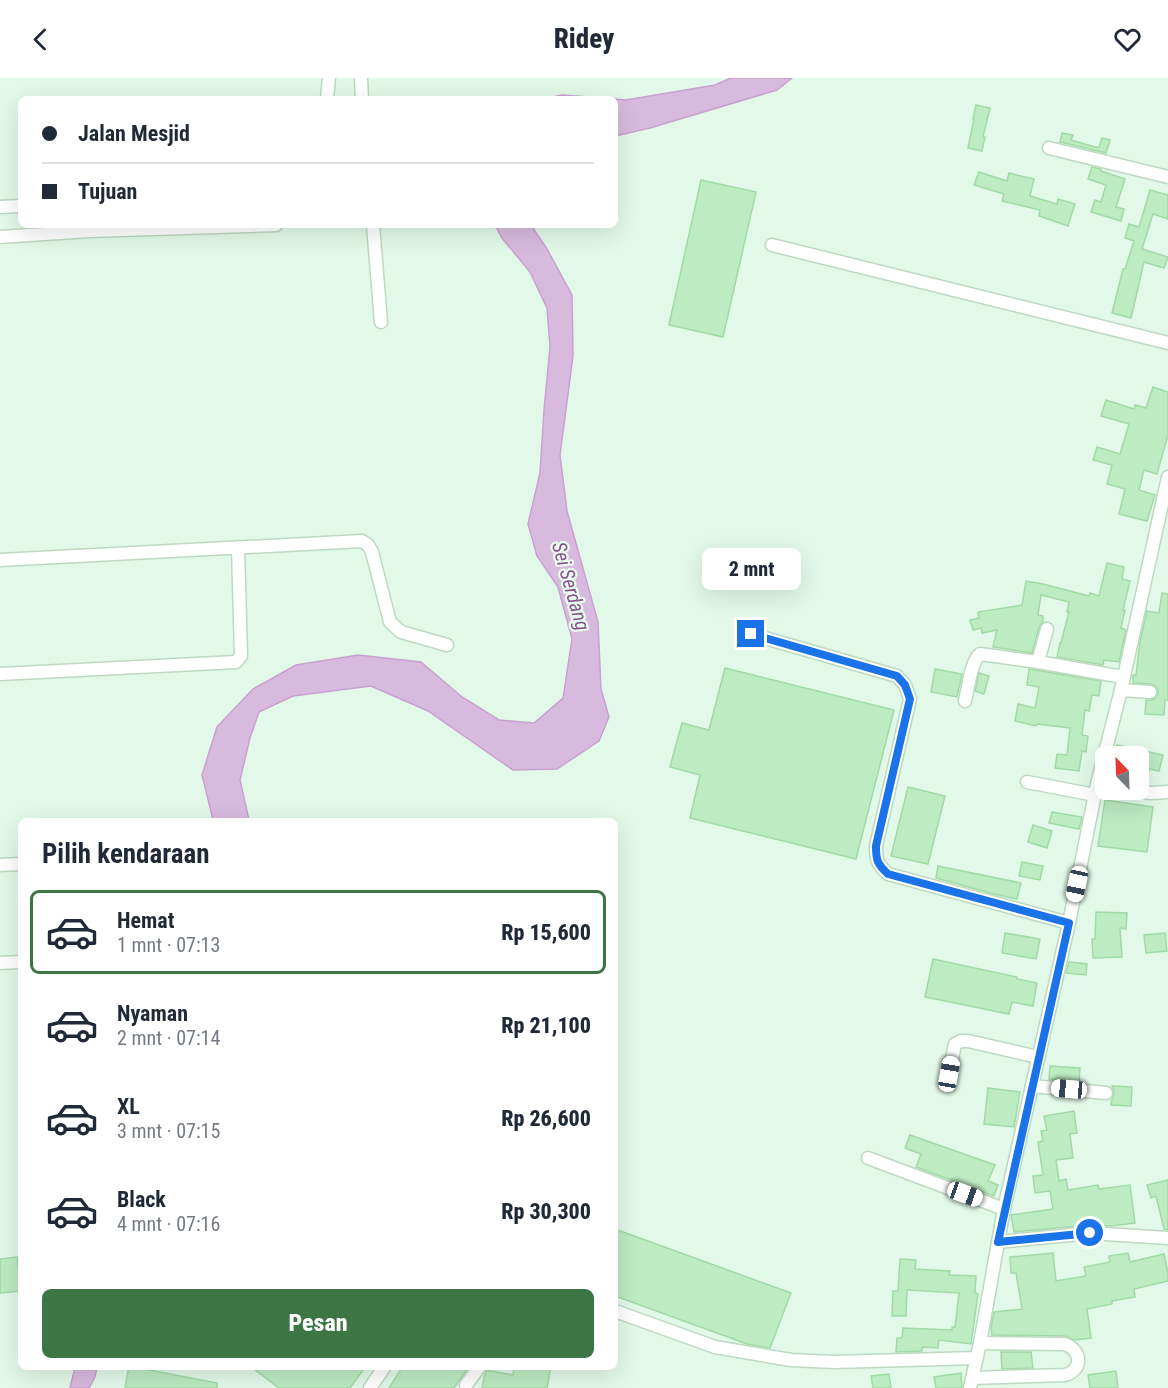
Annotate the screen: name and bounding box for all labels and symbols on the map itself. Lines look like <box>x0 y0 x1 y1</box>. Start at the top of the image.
water label: Sei Serdang <box>547 539 595 633</box>
callout: 2 mnt <box>702 547 801 589</box>
route end <box>737 620 764 647</box>
north arrow <box>1095 746 1149 800</box>
car <box>1064 865 1090 903</box>
car <box>937 1055 961 1093</box>
car <box>1050 1078 1088 1100</box>
car <box>945 1179 985 1209</box>
route start <box>1076 1219 1103 1246</box>

